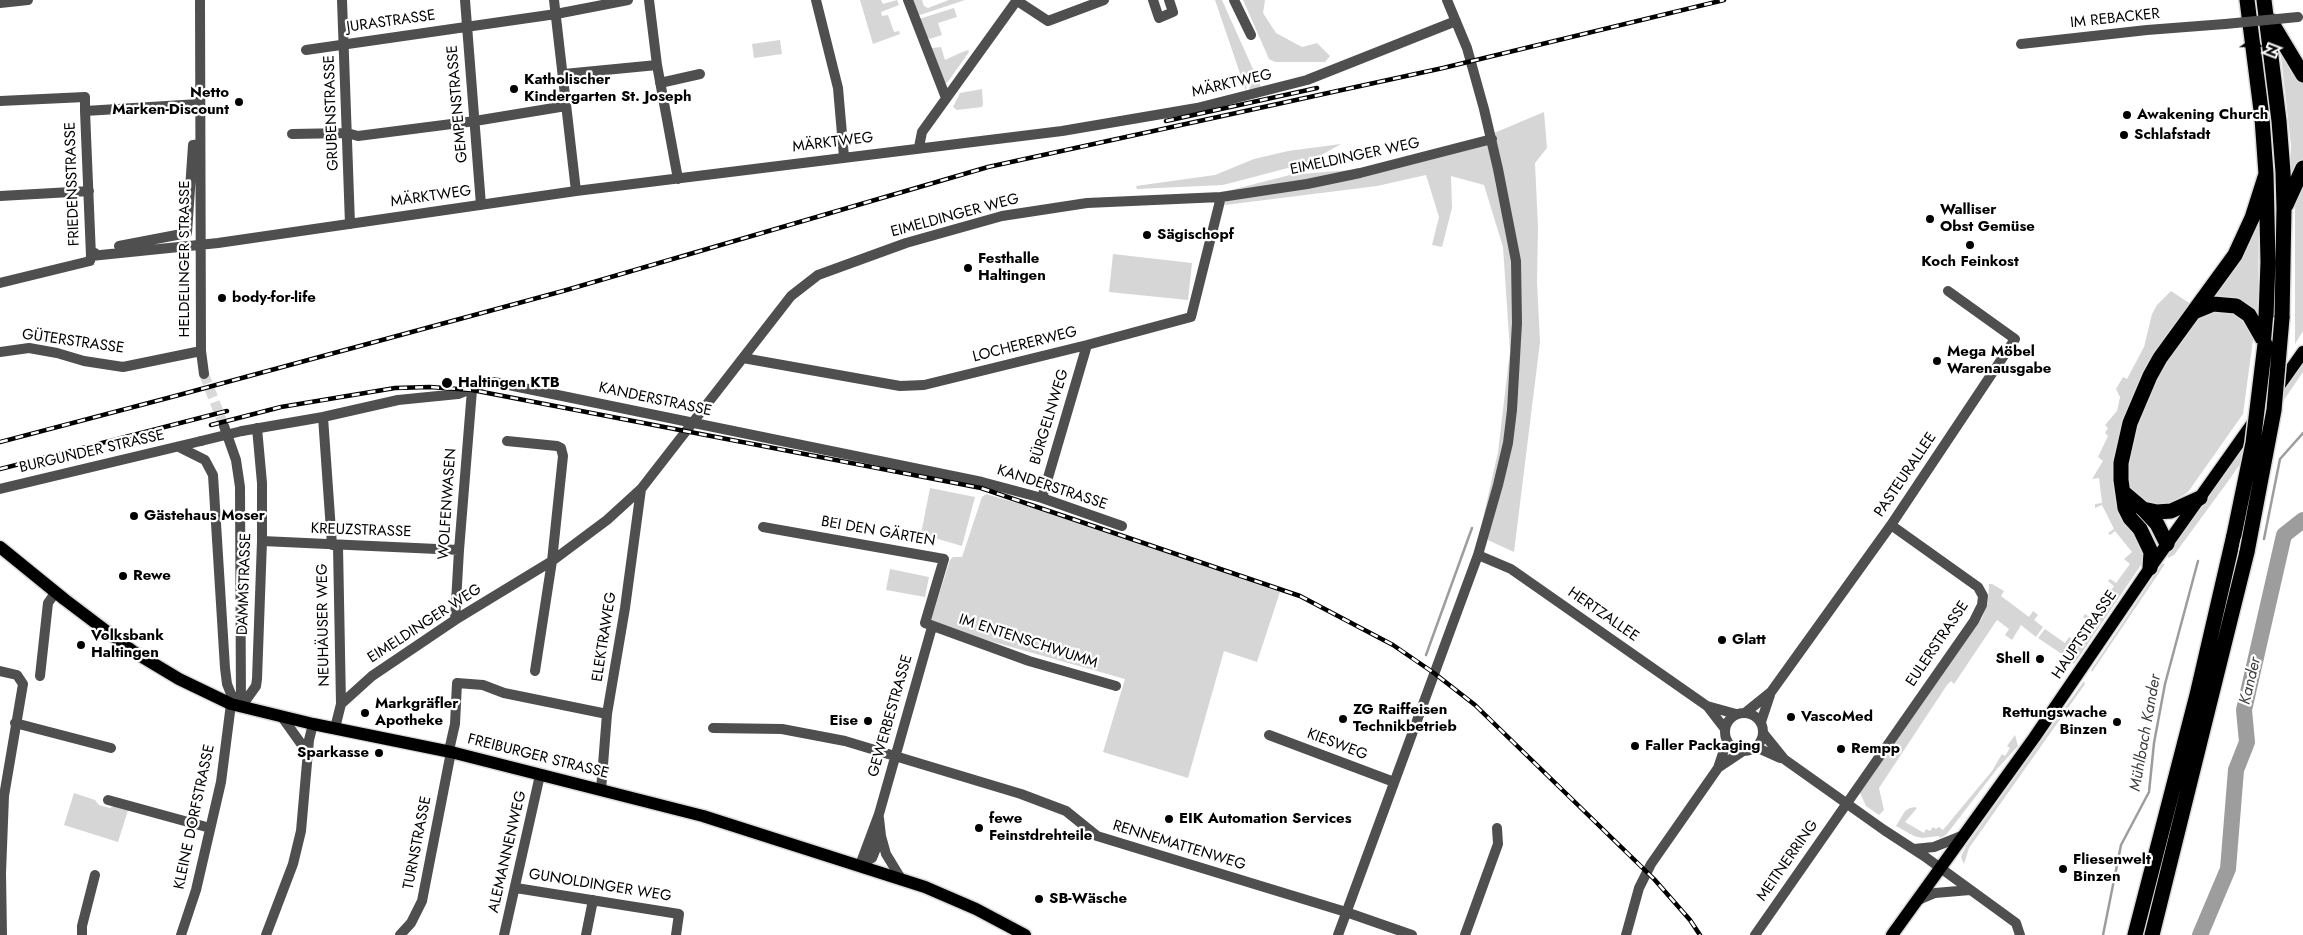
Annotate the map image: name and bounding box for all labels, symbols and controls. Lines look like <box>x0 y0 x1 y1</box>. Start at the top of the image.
street label: IM REBACKER <box>2069 5 2161 33</box>
street label: JURASTRASSE <box>345 7 437 37</box>
north arrow <box>2233 20 2283 70</box>
text: N <box>2261 42 2283 59</box>
street label: GEMPENSTRASSE <box>444 44 472 164</box>
street label: GRUBENSTRASSE <box>321 55 343 171</box>
street label: MÄRKTWEG <box>1190 66 1274 102</box>
place label: Katholischer Kindergarten St. Joseph <box>524 71 691 106</box>
marker: Katholischer Kindergarten St. Joseph <box>508 83 520 95</box>
place label: Netto Marken-Discount <box>112 84 229 119</box>
marker: Netto Marken-Discount <box>233 96 245 108</box>
place label: Awakening Church <box>2137 106 2268 124</box>
marker: Awakening Church <box>2121 109 2133 121</box>
street label: FRIEDENSSTRASSE <box>62 122 84 246</box>
place label: Schlafstadt <box>2134 126 2210 144</box>
street label: MÄRKTWEG <box>791 129 875 157</box>
marker: Schlafstadt <box>2118 129 2130 141</box>
street label: EIMELDINGER WEG <box>1289 134 1421 180</box>
street label: HELDELINGER STRASSE <box>176 180 194 338</box>
street label: MÄRKTWEG <box>389 182 473 212</box>
street label: EIMELDINGER WEG <box>889 190 1021 242</box>
place label: Walliser Obst Gemüse <box>1940 201 2035 236</box>
marker: Walliser Obst Gemüse <box>1924 213 1936 225</box>
place label: Sägischopf <box>1157 226 1234 244</box>
marker: Sägischopf <box>1141 229 1153 241</box>
marker: Koch Feinkost <box>1964 239 1976 251</box>
place label: Festhalle Haltingen <box>978 250 1046 285</box>
place label: Koch Feinkost <box>1921 253 2019 271</box>
marker: Festhalle Haltingen <box>962 262 974 274</box>
place label: body-for-life <box>232 289 316 307</box>
marker: body-for-life <box>216 292 228 304</box>
street label: LOCHERERWEG <box>971 323 1079 367</box>
street label: GÜTERSTRASSE <box>21 326 125 358</box>
place label: Mega Möbel Warenausgabe <box>1947 343 2051 378</box>
marker: Mega Möbel Warenausgabe <box>1931 355 1943 367</box>
street label: BÜRGELNWEG <box>1027 367 1073 467</box>
place label: Haltingen KTB <box>458 374 560 392</box>
marker: Haltingen KTB <box>440 376 454 390</box>
street label: KANDERSTRASSE <box>597 379 713 421</box>
street label: BURGUNDER STRASSE <box>18 427 166 477</box>
street label: PASTEURALLEE <box>1871 429 1941 521</box>
street label: WOLFENWASEN <box>435 448 461 560</box>
street label: KANDERSTRASSE <box>995 462 1109 514</box>
place label: Gästehaus Moser <box>144 507 265 525</box>
marker: Gästehaus Moser <box>128 510 140 522</box>
street label: BEI DEN GÄRTEN <box>819 513 937 551</box>
street label: KREUZSTRASSE <box>310 520 412 542</box>
street label: DAMMSTRASSE <box>234 533 256 635</box>
street label: NEUHÄUSER WEG <box>314 563 334 687</box>
place label: Rewe <box>133 567 171 585</box>
marker: Rewe <box>117 570 129 582</box>
street label: EIMELDINGER WEG <box>365 580 485 668</box>
street label: HERTZALLEE <box>1564 584 1642 646</box>
street label: HAUPTSTRASSE <box>2049 587 2121 683</box>
street label: ELEKTRAWEG <box>589 591 621 683</box>
street label: EULERSTRASSE <box>1903 598 1973 690</box>
street label: IM ENTENSCHWUMM <box>956 611 1100 673</box>
place label: Volksbank Haltingen <box>91 627 164 662</box>
place label: Glatt <box>1732 631 1766 649</box>
marker: Glatt <box>1716 634 1728 646</box>
marker: Volksbank Haltingen <box>75 639 87 651</box>
place label: Shell <box>1995 650 2030 668</box>
street label: GEWERBESTRASSE <box>865 653 917 779</box>
marker: Shell <box>2034 653 2046 665</box>
water label: Kander <box>2236 655 2266 707</box>
water label: Mühlbach Kander <box>2126 673 2166 793</box>
place label: Markgräfler Apotheke <box>375 695 458 730</box>
place label: ZG Raiffeisen Technikbetrieb <box>1353 701 1457 736</box>
place label: Rettungswache Binzen <box>2002 704 2107 739</box>
marker: Markgräfler Apotheke <box>359 707 371 719</box>
place label: VascoMed <box>1801 708 1873 726</box>
marker: VascoMed <box>1785 711 1797 723</box>
place label: Eise <box>829 712 858 730</box>
marker: ZG Raiffeisen Technikbetrieb <box>1337 713 1349 725</box>
marker: Eise <box>862 715 874 727</box>
marker: Rettungswache Binzen <box>2111 716 2123 728</box>
street label: KIESWEG <box>1304 725 1370 765</box>
street label: FREIBURGER STRASSE <box>466 731 610 783</box>
place label: Faller Packaging <box>1645 737 1760 755</box>
marker: Faller Packaging <box>1629 740 1641 752</box>
place label: Rempp <box>1851 740 1900 758</box>
street label: KLEINE DORFSTRASSE <box>171 743 219 891</box>
marker: Rempp <box>1835 743 1847 755</box>
place label: Sparkasse <box>297 744 369 762</box>
marker: Sparkasse <box>373 747 385 759</box>
street label: ALEMANNENWEG <box>485 789 531 915</box>
street label: TURNSTRASSE <box>400 795 436 891</box>
place label: fewe Feinstdrehteile <box>989 810 1092 845</box>
place label: EIK Automation Services <box>1179 810 1352 828</box>
marker: EIK Automation Services <box>1163 813 1175 825</box>
street label: RENNEMATTENWEG <box>1110 817 1248 875</box>
street label: MEITNERRING <box>1753 817 1823 905</box>
marker: fewe Feinstdrehteile <box>973 822 985 834</box>
place label: Fliesenwelt Binzen <box>2073 851 2151 886</box>
marker: Fliesenwelt Binzen <box>2057 863 2069 875</box>
street label: GUNOLDINGER WEG <box>527 866 673 906</box>
place label: SB-Wäsche <box>1049 890 1127 908</box>
marker: SB-Wäsche <box>1033 893 1045 905</box>

